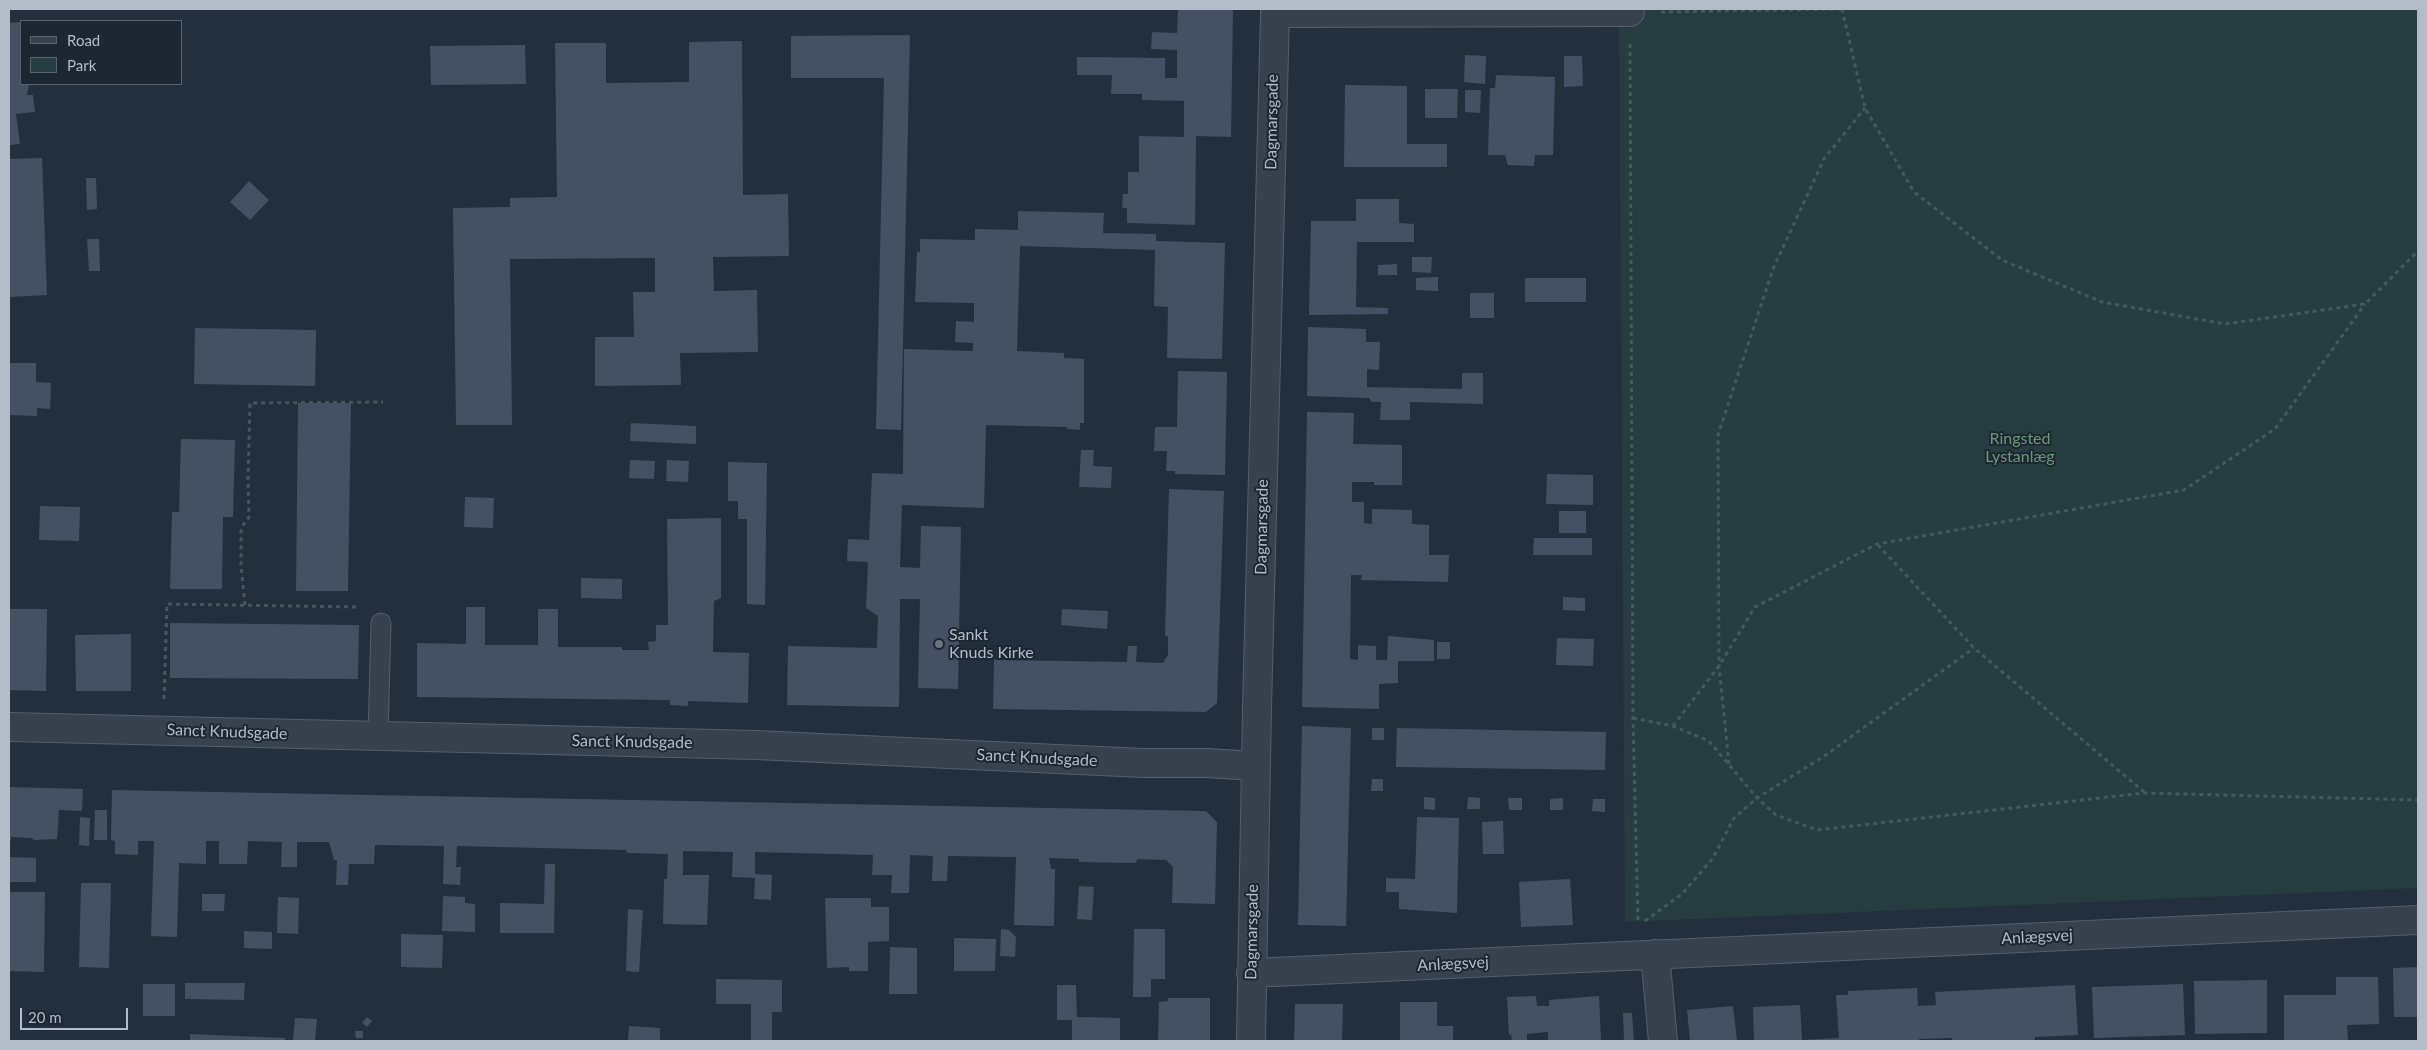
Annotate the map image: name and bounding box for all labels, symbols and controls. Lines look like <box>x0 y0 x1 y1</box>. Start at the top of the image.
legend <box>20 20 182 85</box>
text: Road <box>67 31 100 49</box>
text: Park <box>67 56 96 74</box>
street label: Dagmarsgade <box>1262 74 1282 170</box>
park label: Ringsted Lystanlæg <box>1985 429 2055 467</box>
street label: Dagmarsgade <box>1252 479 1272 575</box>
place label: Sankt Knuds Kirke <box>949 625 1034 663</box>
marker: Sankt Knuds Kirke <box>933 638 945 650</box>
street label: Sanct Knudsgade <box>166 720 288 744</box>
street label: Sanct Knudsgade <box>571 731 693 753</box>
street label: Sanct Knudsgade <box>976 745 1098 771</box>
street label: Dagmarsgade <box>1242 884 1262 980</box>
street label: Anlægsvej <box>2001 926 2073 948</box>
street label: Anlægsvej <box>1417 953 1489 975</box>
scale bar <box>22 998 130 1030</box>
text: 20 m <box>28 1008 62 1026</box>

